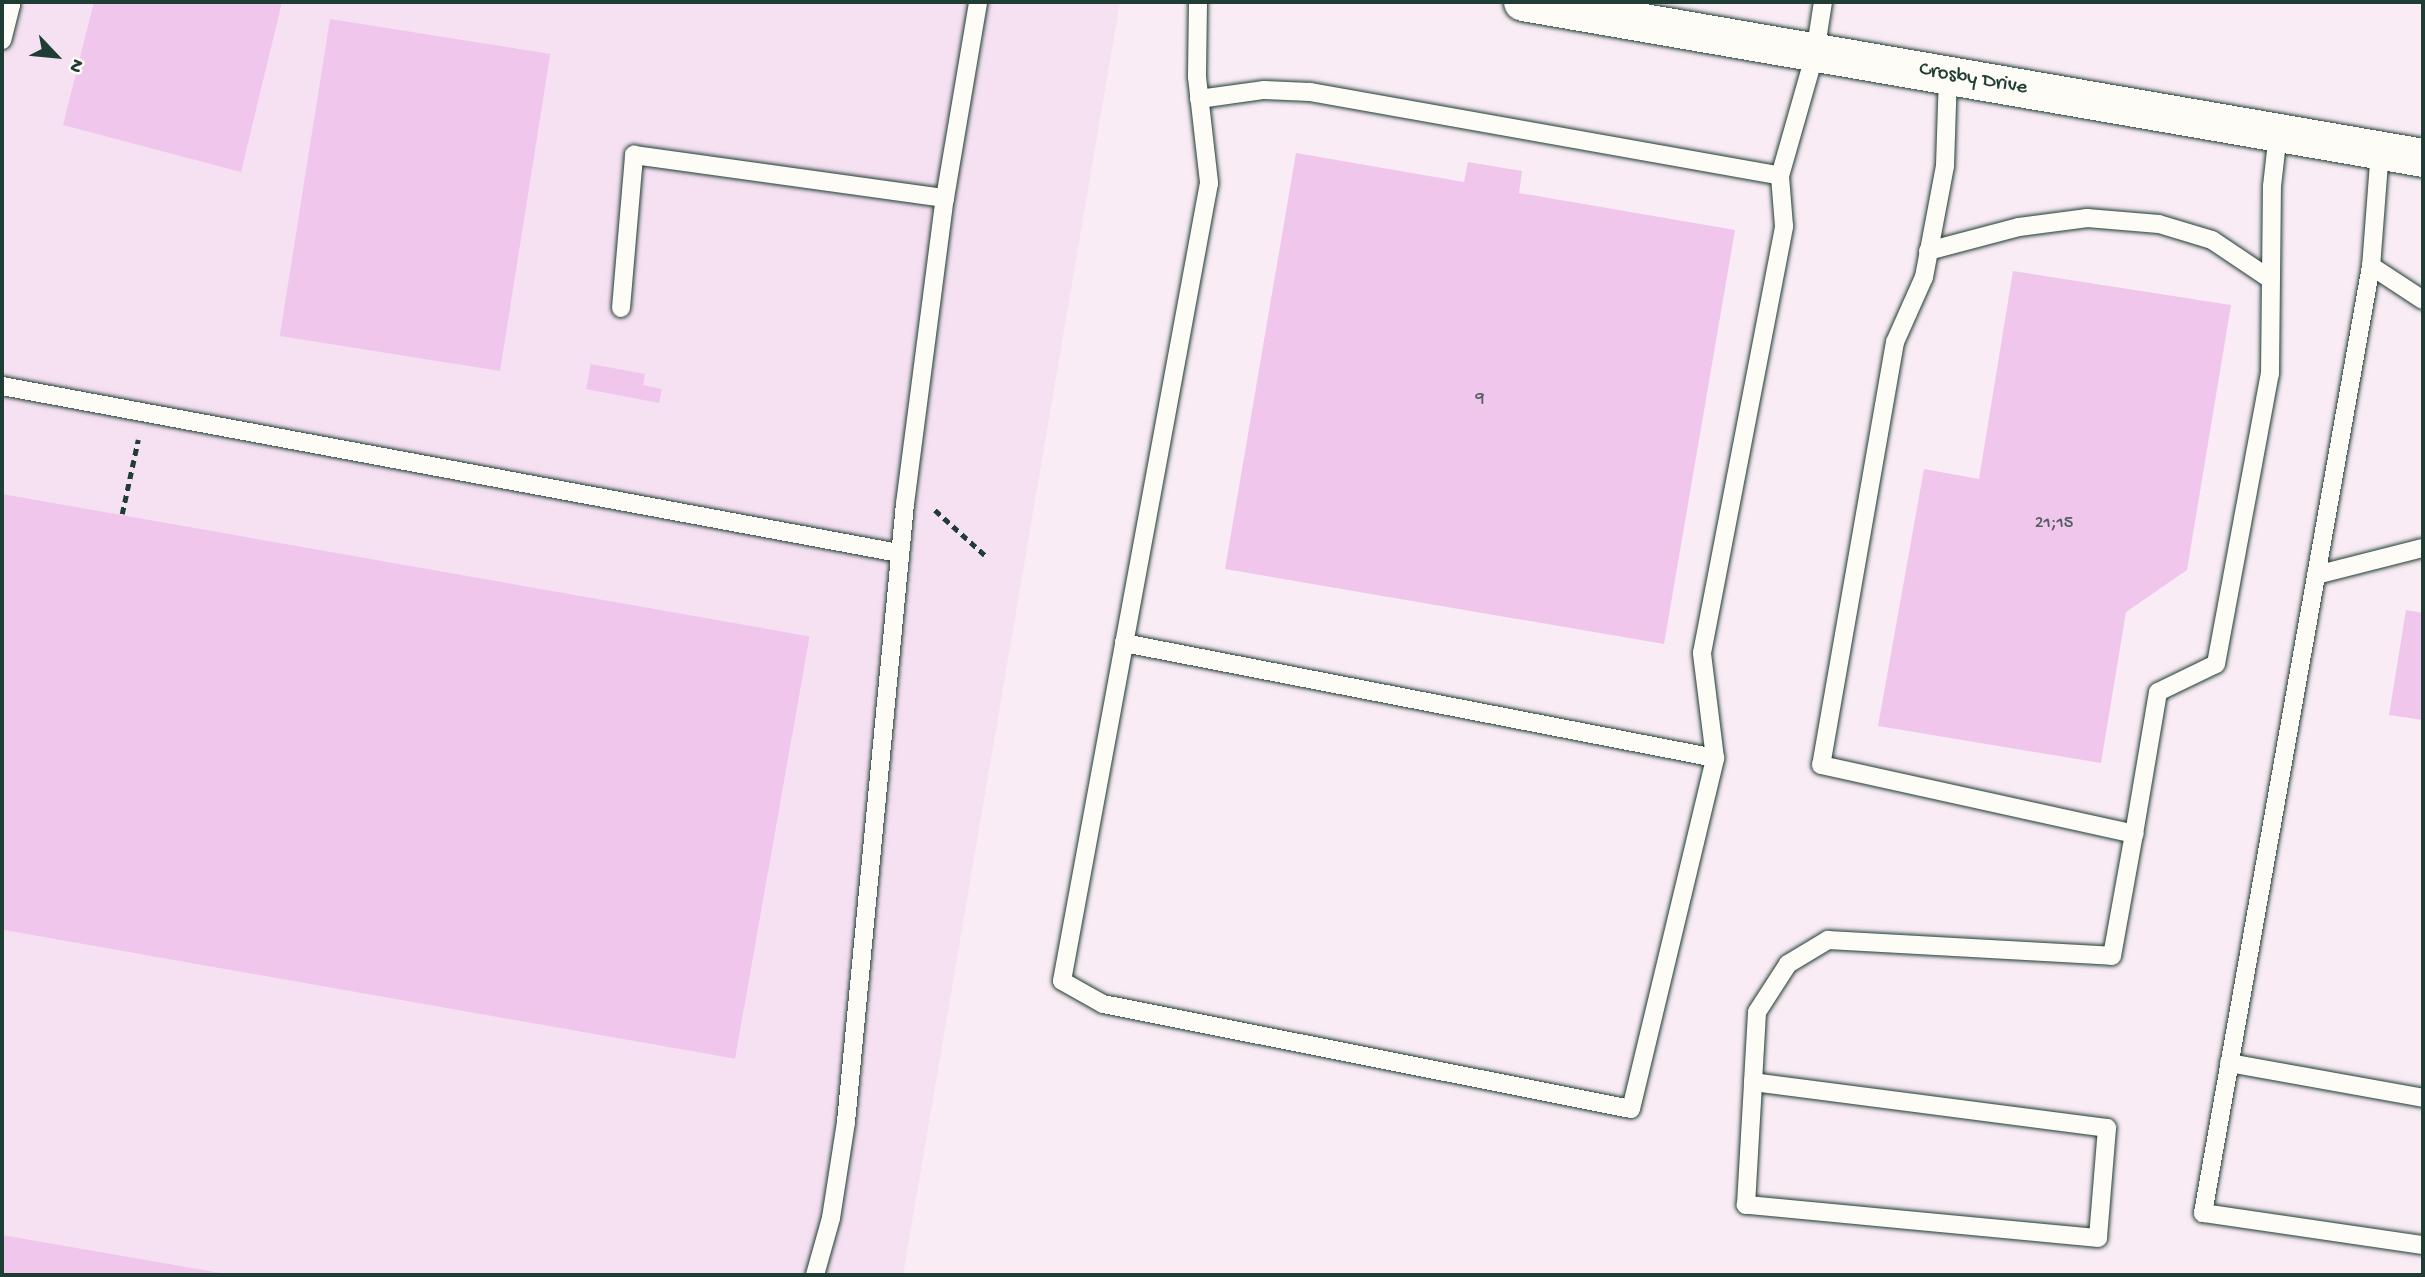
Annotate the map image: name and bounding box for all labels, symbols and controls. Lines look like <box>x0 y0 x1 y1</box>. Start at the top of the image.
north arrow <box>21 21 91 91</box>
text: N <box>62 55 88 76</box>
street label: Crosby Drive <box>1917 58 2029 102</box>
house number: 9 <box>1475 388 1485 410</box>
house number: 21;15 <box>2035 513 2073 535</box>

